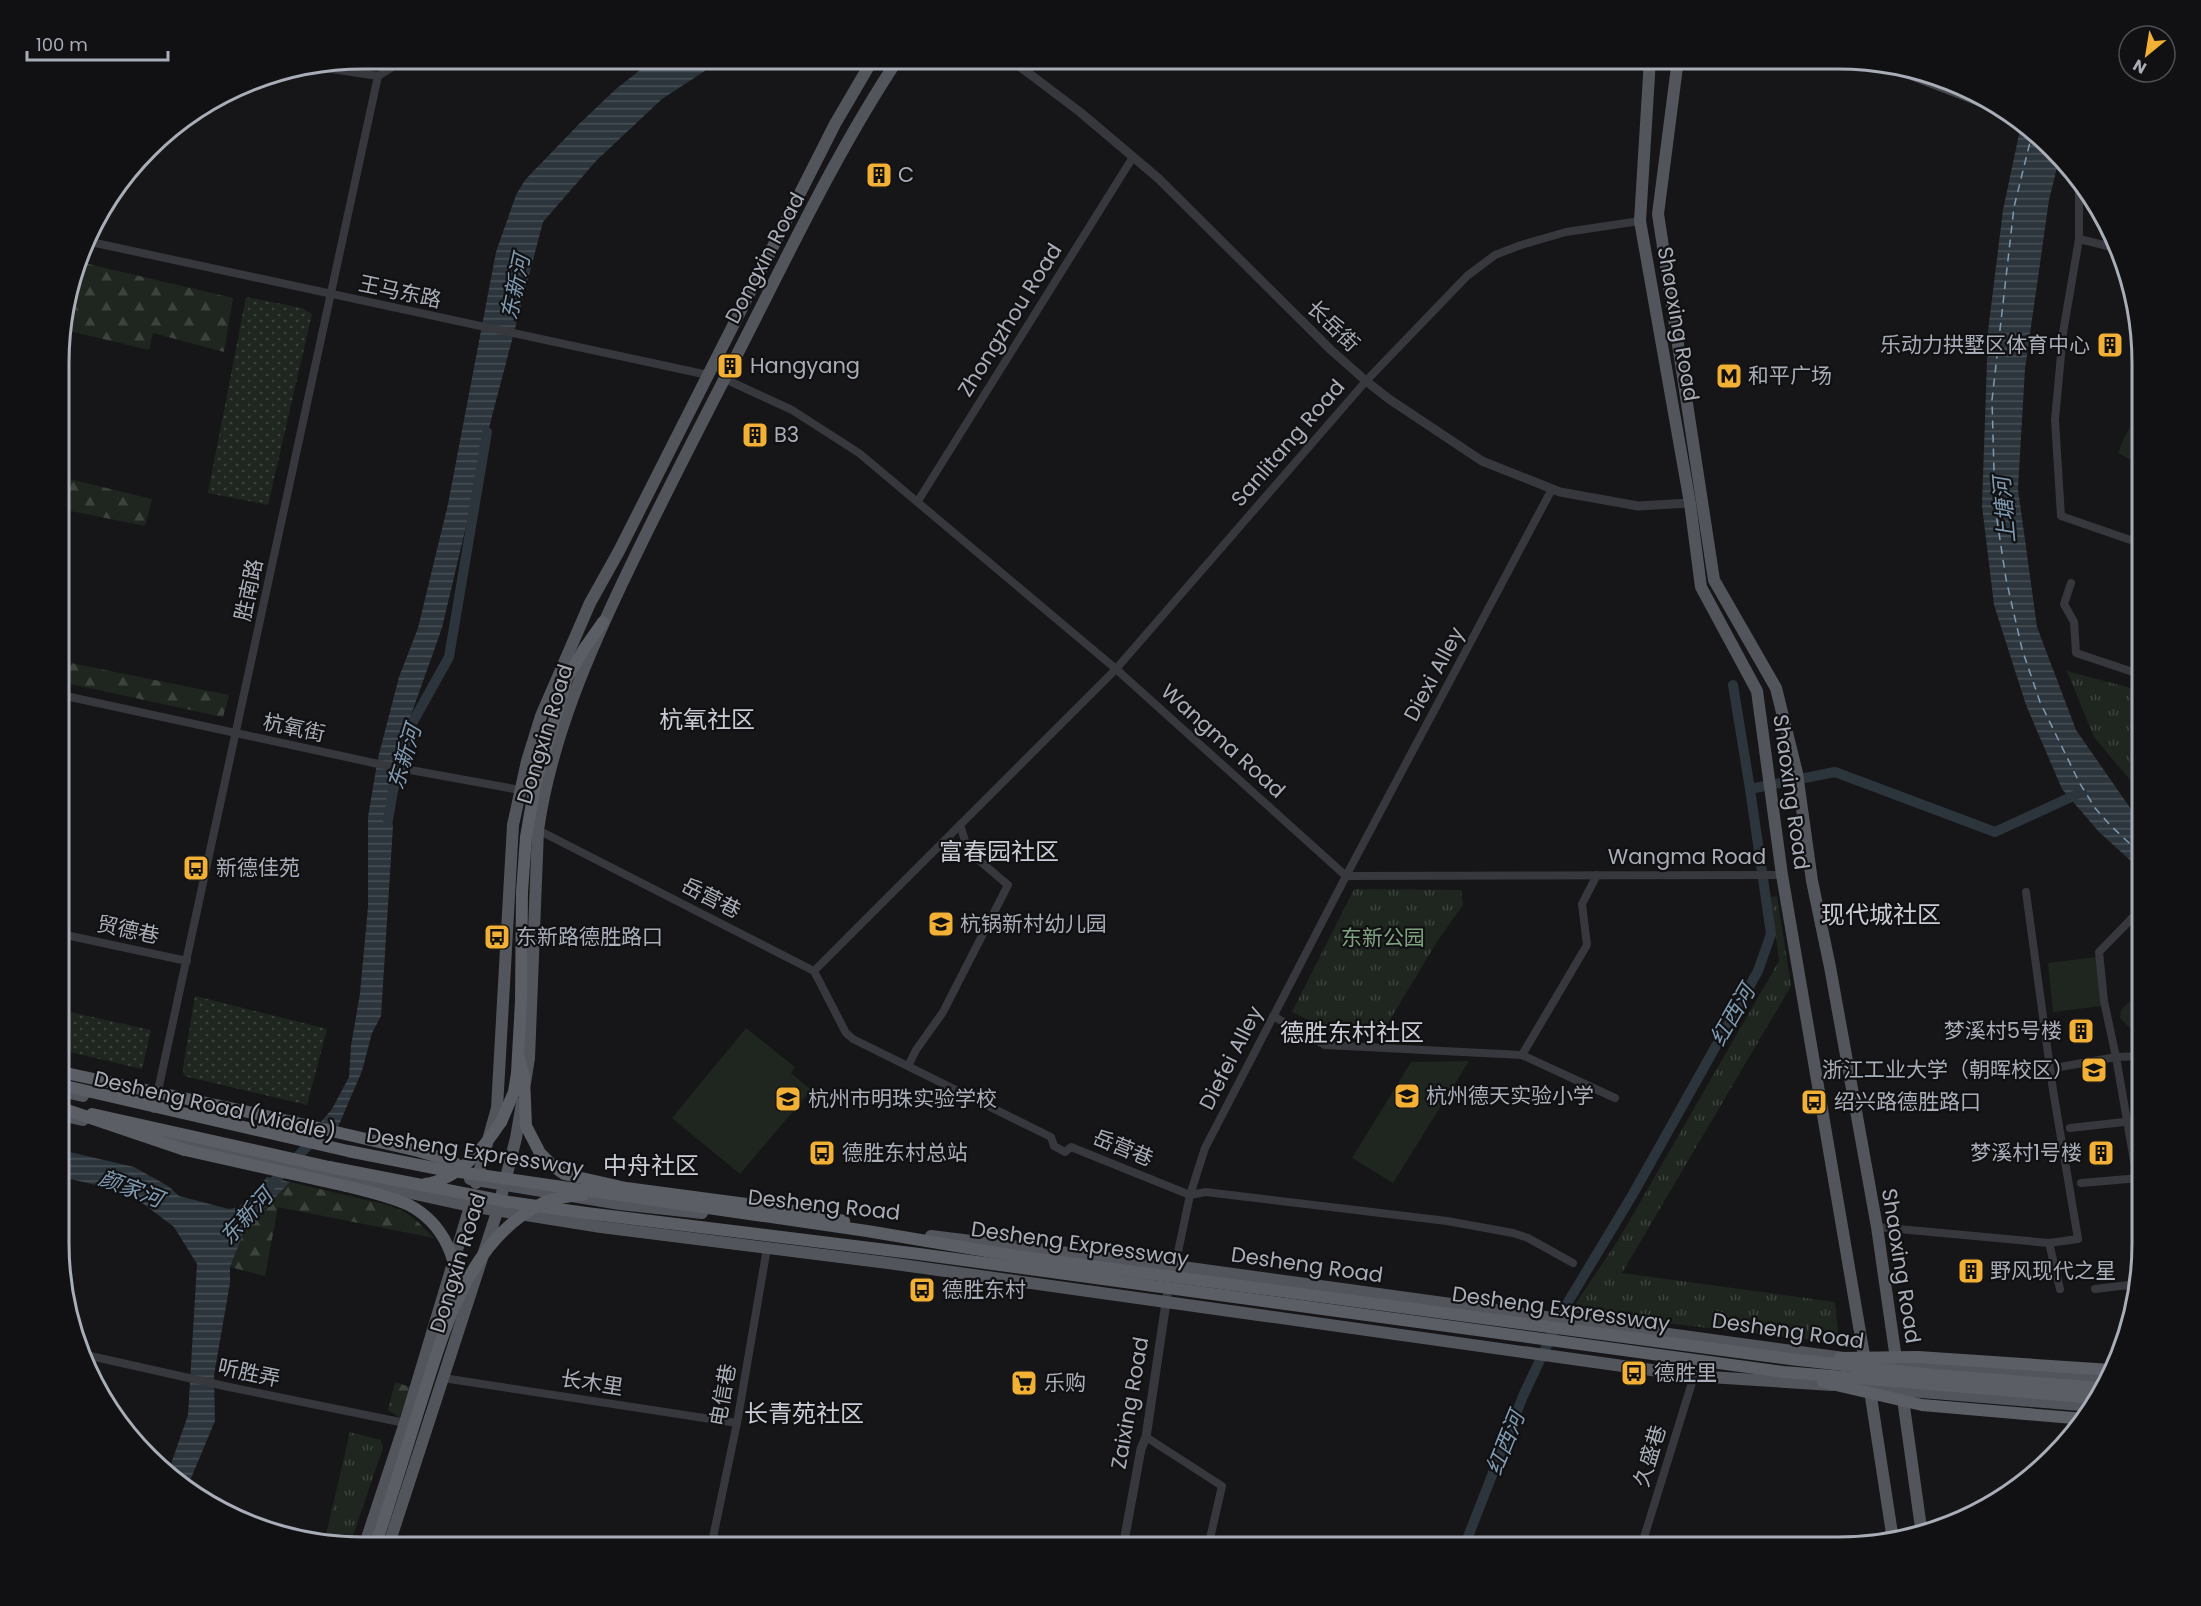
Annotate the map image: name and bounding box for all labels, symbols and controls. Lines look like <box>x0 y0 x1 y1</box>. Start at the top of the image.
scale bar <box>27 24 168 62</box>
north arrow <box>2117 24 2177 84</box>
text: 100 m <box>36 32 88 57</box>
text: N <box>2129 54 2151 80</box>
building icon: C <box>864 160 894 190</box>
place label: C <box>898 160 914 189</box>
street label: Dongxin Road <box>718 187 811 328</box>
street label: Zhongzhou Road <box>951 237 1068 402</box>
street label: Shaoxing Road <box>1651 244 1706 403</box>
water label: 东新河 <box>493 248 538 323</box>
street label: 王马东路 <box>356 269 444 314</box>
street label: 长岳街 <box>1301 293 1366 358</box>
place label: 乐动力拱墅区体育中心 <box>1880 330 2090 359</box>
building icon: 乐动力拱墅区体育中心 <box>2095 330 2125 360</box>
building icon: Hangyang <box>715 351 745 381</box>
place label: Hangyang <box>750 351 860 380</box>
metro station icon: 和平广场 <box>1714 361 1744 391</box>
place label: 和平广场 <box>1748 361 1832 390</box>
street label: Sanlitang Road <box>1224 373 1351 513</box>
building icon: B3 <box>740 420 770 450</box>
place label: B3 <box>774 420 799 449</box>
water label: 上塘河 <box>1986 472 2023 544</box>
street label: 胜南路 <box>228 556 269 624</box>
street label: Diexi Alley <box>1397 621 1471 726</box>
street label: Dongxin Road <box>509 660 580 807</box>
street label: Wangma Road <box>1155 677 1292 804</box>
district label: 杭氧社区 <box>659 703 755 736</box>
street label: 杭氧街 <box>260 707 328 748</box>
street label: Shaoxing Road <box>1766 712 1817 871</box>
water label: 东新河 <box>380 717 430 793</box>
district label: 富春园社区 <box>939 835 1059 868</box>
street label: Wangma Road <box>1608 842 1766 871</box>
bus stop icon: 新德佳苑 <box>181 853 211 883</box>
place label: 新德佳苑 <box>216 853 300 882</box>
street label: 岳营巷 <box>677 870 746 925</box>
district label: 现代城社区 <box>1821 898 1941 931</box>
street label: 贸德巷 <box>94 909 162 950</box>
school or university icon: 杭锅新村幼儿园 <box>926 909 956 939</box>
place label: 杭锅新村幼儿园 <box>960 909 1107 938</box>
bus stop icon: 东新路德胜路口 <box>482 922 512 952</box>
place label: 东新路德胜路口 <box>516 922 663 951</box>
park label: 东新公园 <box>1341 923 1425 952</box>
water label: 红西河 <box>1703 975 1764 1052</box>
street label: Diefei Alley <box>1192 1001 1269 1115</box>
district label: 德胜东村社区 <box>1280 1016 1424 1049</box>
place label: 梦溪村5号楼 <box>1944 1016 2062 1045</box>
building icon: 梦溪村5号楼 <box>2066 1016 2096 1046</box>
place label: 浙江工业大学（朝晖校区） <box>1822 1055 2074 1084</box>
school or university icon: 浙江工业大学（朝晖校区） <box>2079 1055 2109 1085</box>
street label: Desheng Road (Middle) <box>91 1064 339 1147</box>
school or university icon: 杭州德天实验小学 <box>1392 1081 1422 1111</box>
place label: 杭州德天实验小学 <box>1426 1081 1594 1110</box>
school or university icon: 杭州市明珠实验学校 <box>773 1084 803 1114</box>
place label: 杭州市明珠实验学校 <box>808 1084 997 1113</box>
bus stop icon: 绍兴路德胜路口 <box>1799 1087 1829 1117</box>
place label: 绍兴路德胜路口 <box>1834 1087 1981 1116</box>
street label: Desheng Expressway <box>364 1120 586 1183</box>
street label: 岳营巷 <box>1089 1122 1158 1173</box>
bus stop icon: 德胜东村总站 <box>807 1138 837 1168</box>
place label: 德胜东村总站 <box>842 1138 968 1167</box>
place label: 梦溪村1号楼 <box>1970 1138 2082 1167</box>
building icon: 梦溪村1号楼 <box>2086 1138 2116 1168</box>
district label: 中舟社区 <box>603 1149 699 1182</box>
water label: 颜家河 <box>94 1162 171 1216</box>
water label: 东新河 <box>213 1178 283 1251</box>
street label: Desheng Road <box>746 1182 902 1227</box>
street label: Shaoxing Road <box>1875 1186 1928 1345</box>
street label: Dongxin Road <box>422 1189 493 1336</box>
street label: Desheng Expressway <box>969 1214 1191 1273</box>
street label: Desheng Road <box>1229 1239 1385 1290</box>
building icon: 野风现代之星 <box>1956 1256 1986 1286</box>
place label: 野风现代之星 <box>1990 1256 2116 1285</box>
bus stop icon: 德胜东村 <box>907 1275 937 1305</box>
place label: 德胜东村 <box>942 1275 1026 1304</box>
street label: Desheng Expressway <box>1450 1279 1672 1338</box>
street label: Desheng Road <box>1710 1305 1866 1356</box>
street label: Zaixing Road <box>1104 1335 1155 1471</box>
street label: 听胜弄 <box>215 1352 283 1393</box>
bus stop icon: 德胜里 <box>1619 1358 1649 1388</box>
place label: 德胜里 <box>1654 1358 1717 1387</box>
street label: 电信巷 <box>703 1361 742 1428</box>
street label: 长木里 <box>559 1363 625 1402</box>
supermarket icon: 乐购 <box>1009 1368 1039 1398</box>
place label: 乐购 <box>1044 1368 1086 1397</box>
district label: 长青苑社区 <box>744 1397 864 1430</box>
water label: 红西河 <box>1479 1403 1534 1480</box>
street label: 久盛巷 <box>1626 1421 1673 1490</box>

